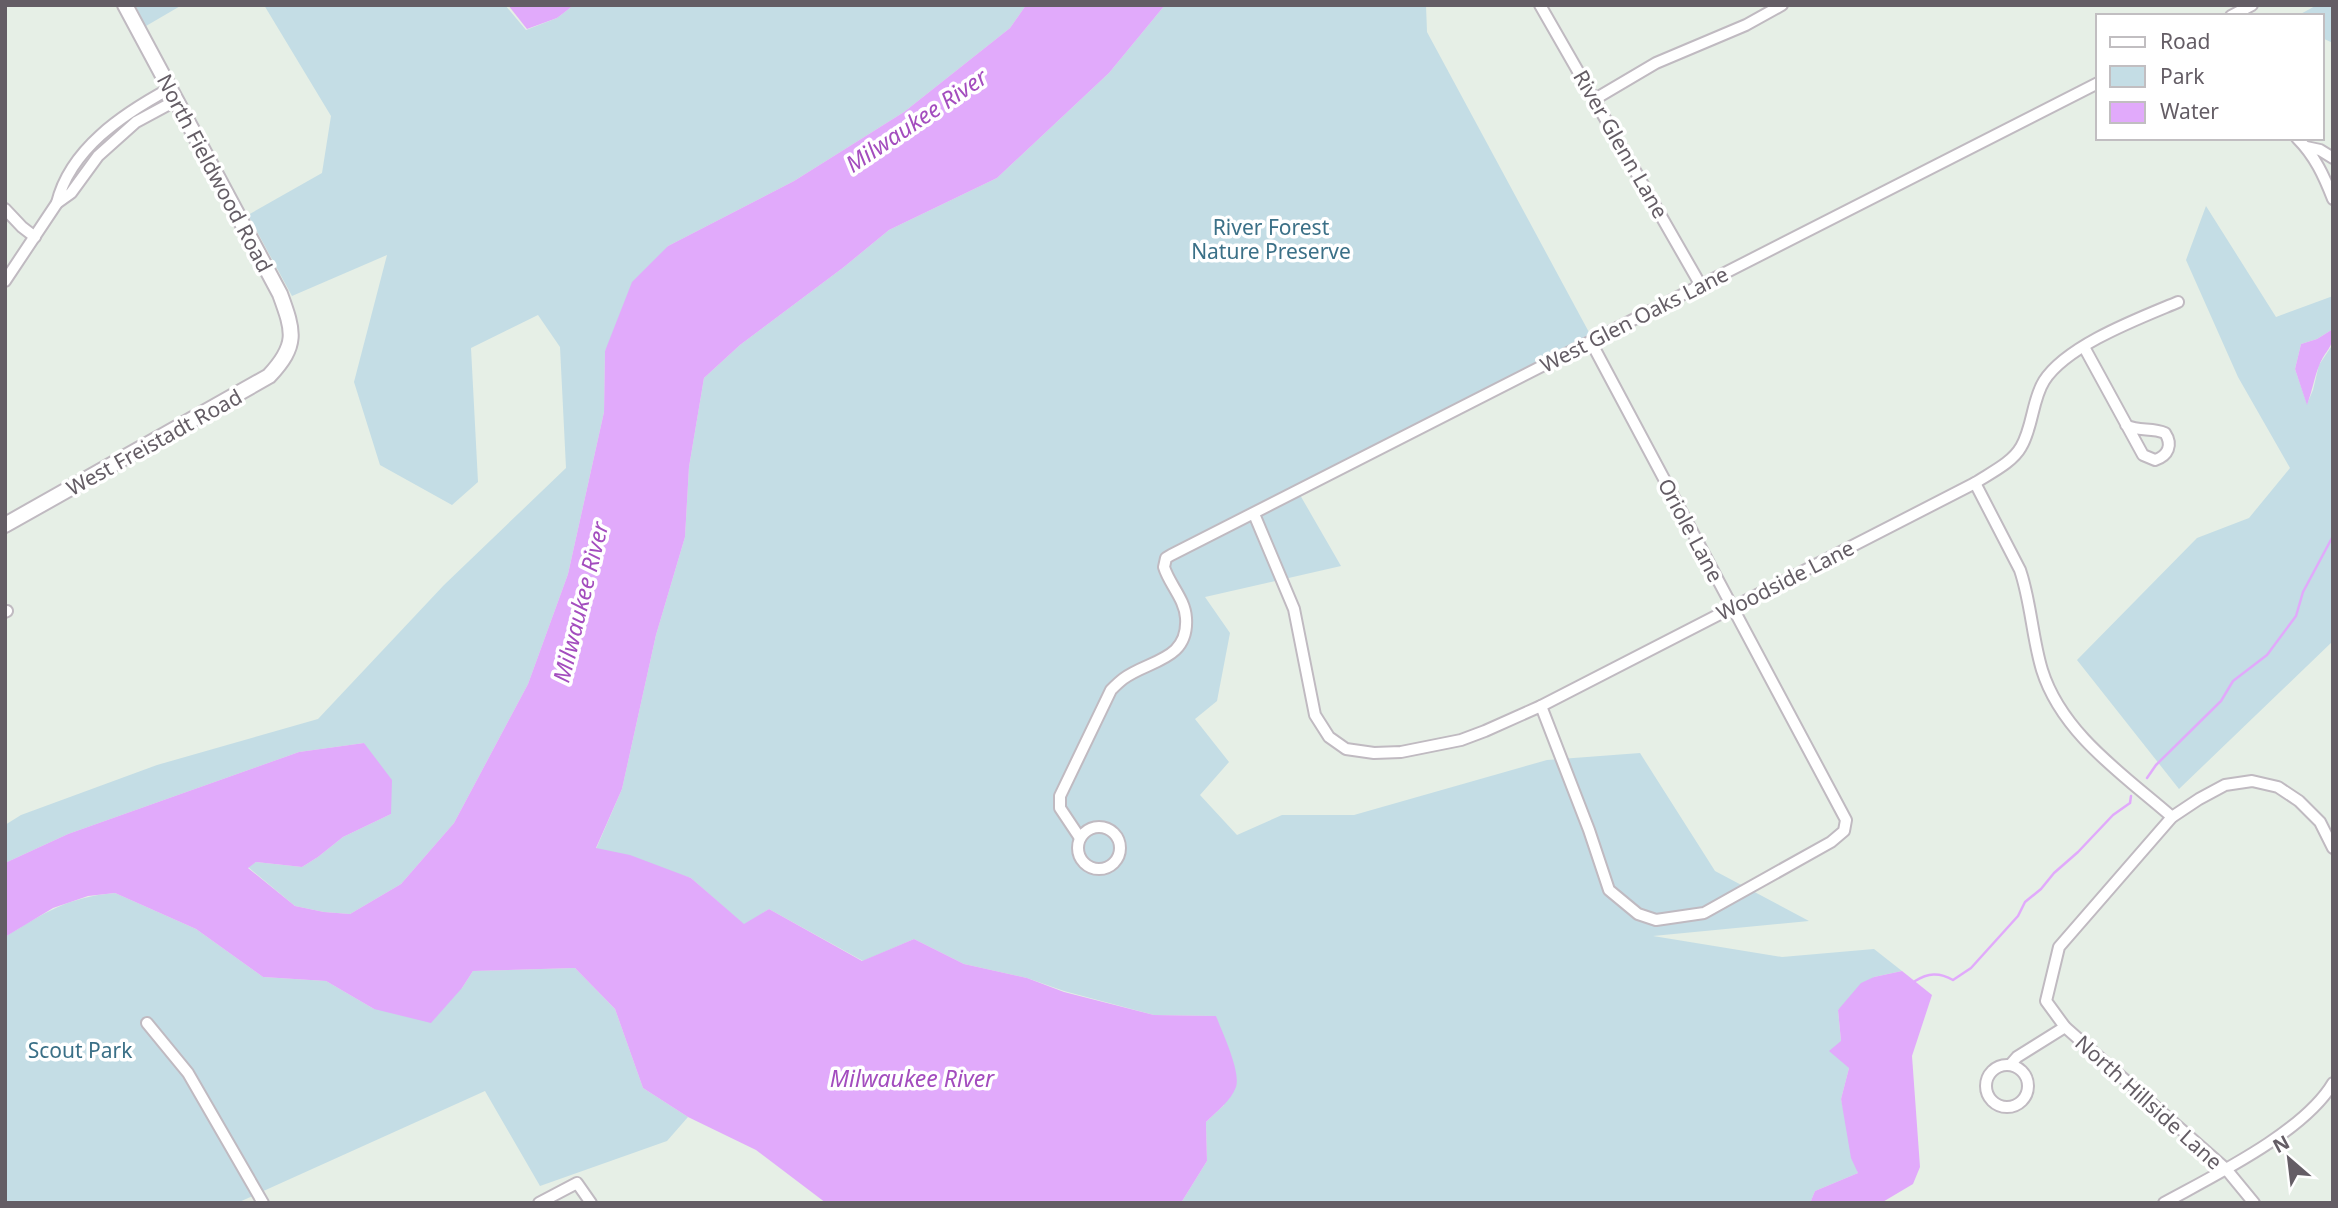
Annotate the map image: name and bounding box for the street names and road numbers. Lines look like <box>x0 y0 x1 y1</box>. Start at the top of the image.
street label: River Glenn Lane <box>1567 65 1675 223</box>
street label: North Fieldwood Road <box>151 69 279 277</box>
street label: West Glen Oaks Lane <box>1535 259 1733 379</box>
street label: West Freistadt Road <box>61 382 247 502</box>
street label: Oriole Lane <box>1652 473 1730 587</box>
street label: Woodside Lane <box>1711 533 1859 627</box>
street label: North Hillside Lane <box>2070 1029 2228 1175</box>

